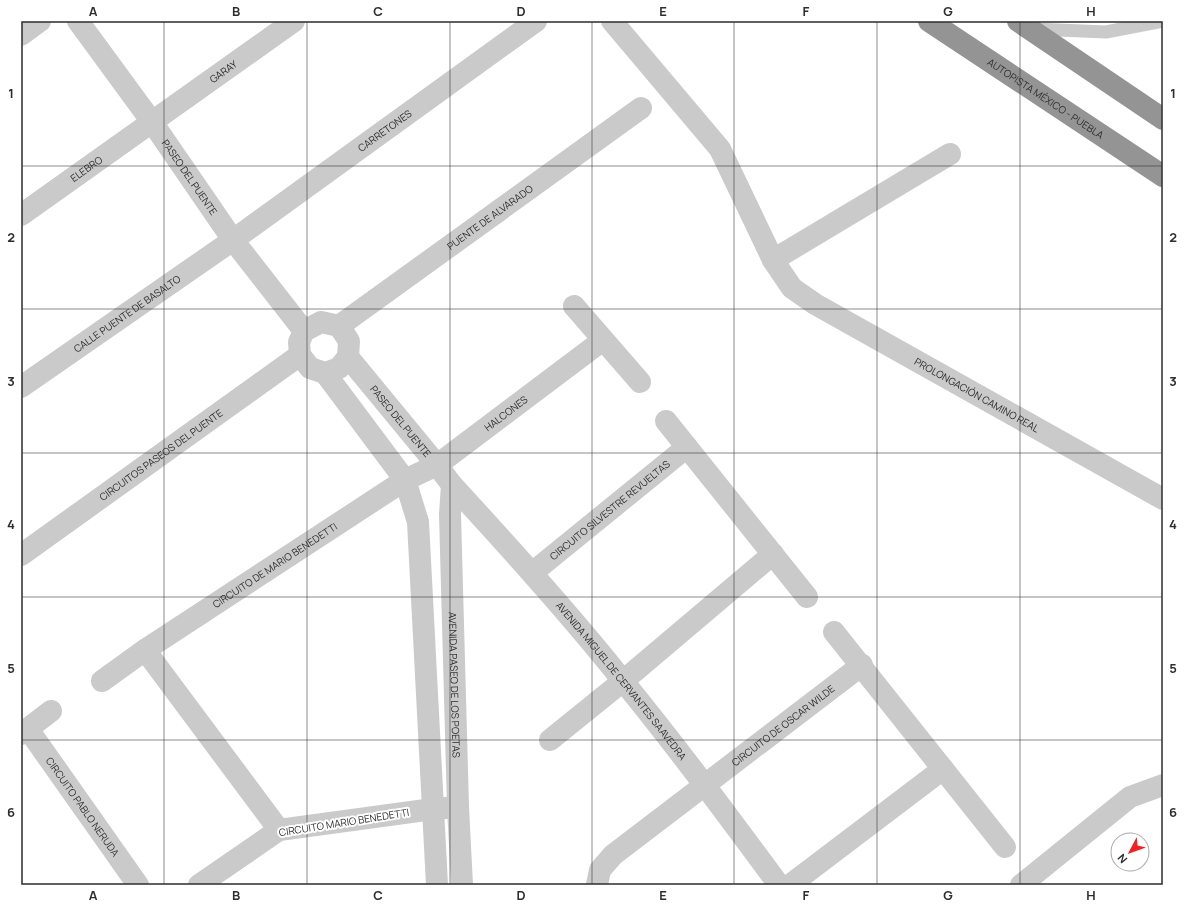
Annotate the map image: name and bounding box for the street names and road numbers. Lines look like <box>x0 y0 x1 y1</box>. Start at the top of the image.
street label: AUTOPISTA MÉXICO - PUEBLA <box>985 55 1107 142</box>
street label: GARAY <box>207 56 240 86</box>
street label: CARRETONES <box>355 106 414 155</box>
street label: PASEO DEL PUENTE <box>159 136 221 218</box>
street label: ELEBRO <box>67 152 105 185</box>
street label: PUENTE DE ALVARADO <box>444 181 536 253</box>
street label: CALLE PUENTE DE BASALTO <box>71 272 183 355</box>
street label: PROLONGACIÓN CAMINO REAL <box>912 354 1042 435</box>
street label: PASEO DEL PUENTE <box>367 382 435 460</box>
street label: HALCONES <box>481 392 530 434</box>
street label: CIRCUITOS PASEOS DEL PUENTE <box>96 406 226 504</box>
street label: CIRCUITO SILVESTRE REVUELTAS <box>547 457 673 563</box>
street label: CIRCUITO DE MARIO BENEDETTI <box>210 519 340 611</box>
street label: AVENIDA MIGUEL DE CERVANTES SAAVEDRA <box>553 599 690 763</box>
street label: AVENIDA PASEO DE LOS POETAS <box>446 612 464 758</box>
street label: CIRCUITO DE OSCAR WILDE <box>729 681 838 769</box>
street label: CIRCUITO PABLO NERUDA <box>43 754 123 860</box>
street label: CIRCUITO MARIO BENEDETTI <box>278 805 410 839</box>

